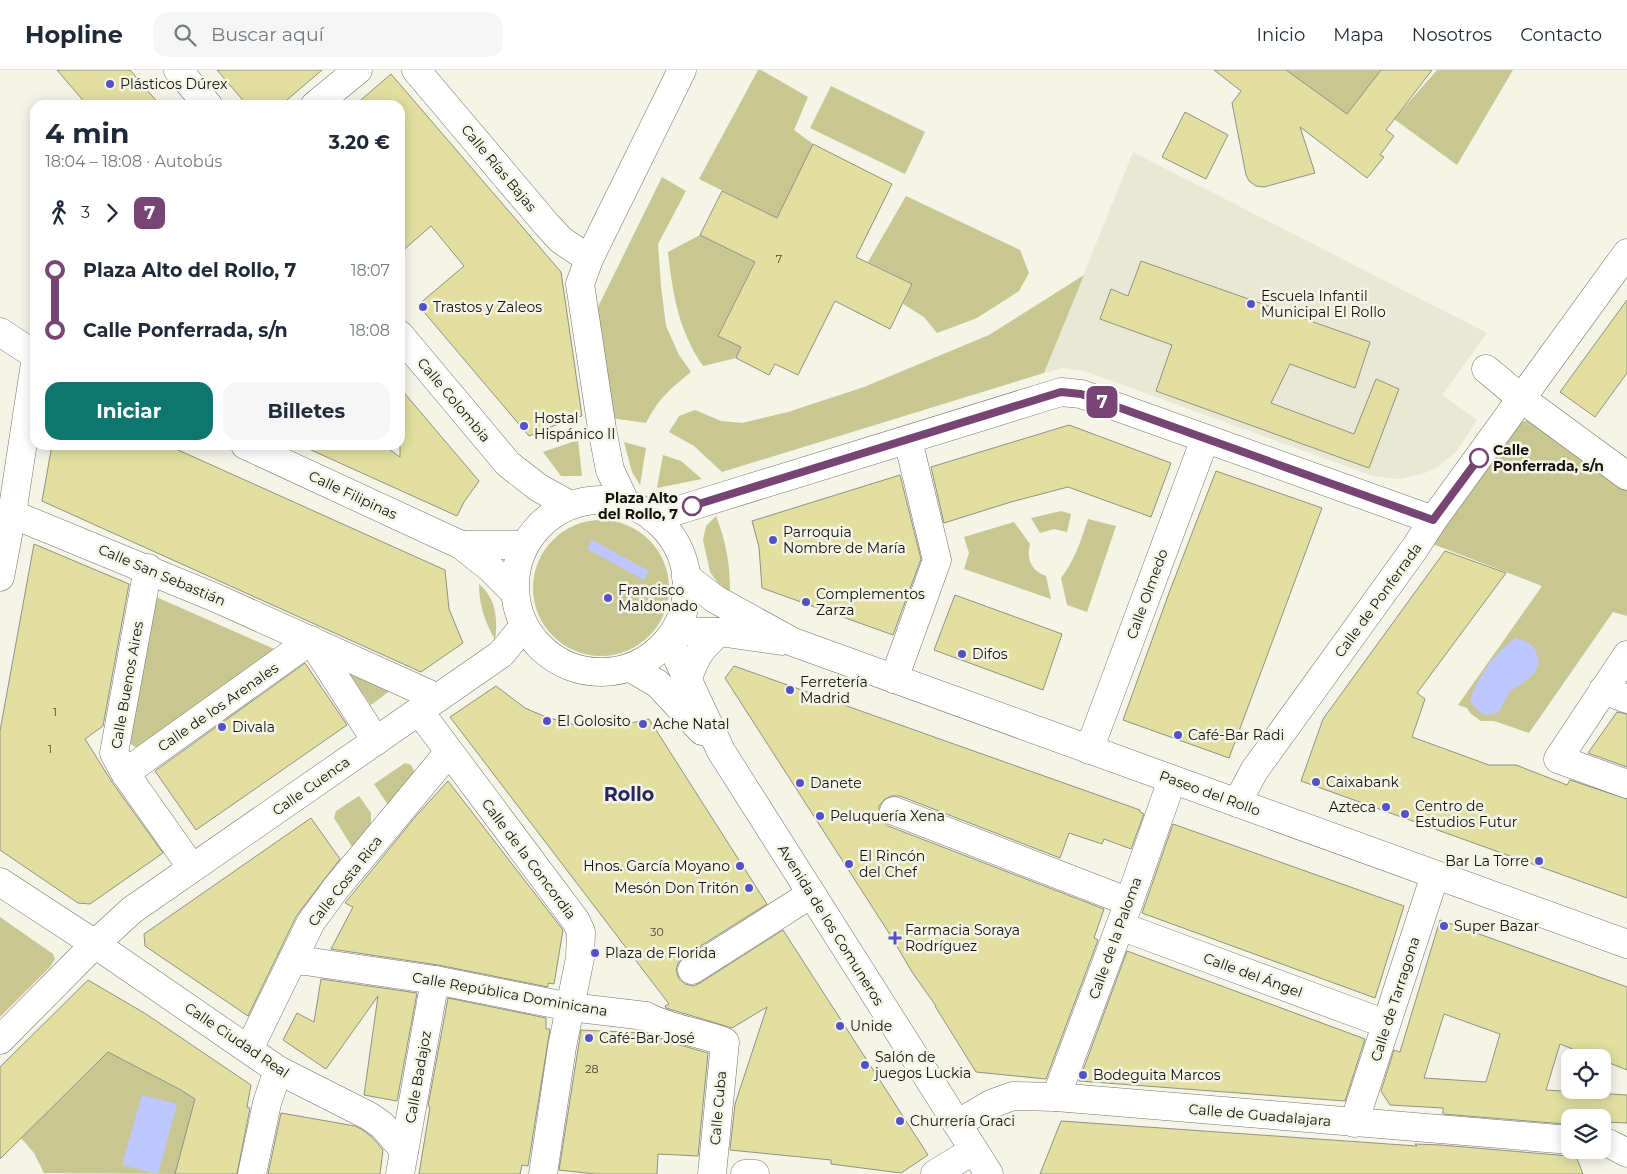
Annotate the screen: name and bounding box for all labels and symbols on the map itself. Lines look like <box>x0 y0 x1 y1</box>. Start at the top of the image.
place label: Plásticos Dúrex <box>120 75 228 93</box>
marker: Plásticos Dúrex <box>104 78 116 90</box>
street label: Calle Rías Bajas <box>457 121 541 215</box>
house number: 7 <box>776 252 782 266</box>
place label: Escuela Infantil Municipal El Rollo <box>1261 287 1386 321</box>
place label: Trastos y Zaleos <box>433 298 542 316</box>
marker: Escuela Infantil Municipal El Rollo <box>1245 298 1257 310</box>
marker: Trastos y Zaleos <box>417 301 429 313</box>
street label: Calle Colombia <box>413 354 495 446</box>
line badge: 7 <box>1086 386 1118 418</box>
place label: Hostal Hispánico II <box>534 409 616 443</box>
marker: Hostal Hispánico II <box>518 420 530 432</box>
place label: Calle Ponferrada, s/n <box>1493 441 1604 475</box>
marker: Calle Ponferrada, s/n <box>1469 448 1489 468</box>
street label: Calle Filipinas <box>306 467 400 523</box>
place label: Plaza Alto del Rollo, 7 <box>598 489 678 523</box>
marker: Plaza Alto del Rollo, 7 <box>682 496 702 516</box>
place label: Parroquia Nombre de María <box>783 523 906 557</box>
marker: Parroquia Nombre de María <box>767 534 779 546</box>
street label: Calle de Ponferrada <box>1330 539 1426 661</box>
street label: Calle San Sebastián <box>96 540 228 610</box>
street label: Calle Olmedo <box>1122 546 1172 642</box>
place label: Francisco Maldonado <box>618 581 698 615</box>
place label: Complementos Zarza <box>816 585 925 619</box>
marker: Francisco Maldonado <box>602 592 614 604</box>
marker: Complementos Zarza <box>800 596 812 608</box>
street label: Calle Buenos Aires <box>107 620 147 750</box>
place label: Difos <box>972 645 1008 663</box>
marker: Difos <box>956 648 968 660</box>
street label: Calle de los Arenales <box>154 658 282 755</box>
place label: Ferretería Madrid <box>800 673 868 707</box>
marker: Ferretería Madrid <box>784 684 796 696</box>
house number: 1 <box>53 705 57 719</box>
place label: El Golosito <box>557 712 631 730</box>
marker: El Golosito <box>541 715 553 727</box>
place label: Ache Natal <box>653 715 729 733</box>
place label: Divala <box>232 718 275 736</box>
marker: Ache Natal <box>637 718 649 730</box>
marker: Divala <box>216 721 228 733</box>
place label: Café-Bar Radi <box>1188 726 1284 744</box>
marker: Café-Bar Radi <box>1172 729 1184 741</box>
house number: 1 <box>48 742 52 756</box>
street label: Calle Cuenca <box>269 753 353 819</box>
street label: Paseo del Rollo <box>1157 766 1263 820</box>
place label: Caixabank <box>1326 773 1400 791</box>
place label: Danete <box>810 774 862 792</box>
marker: Caixabank <box>1310 776 1322 788</box>
marker: Danete <box>794 777 806 789</box>
district label: Rollo <box>604 783 654 806</box>
street label: Calle de la Concordia <box>478 795 580 923</box>
place label: Centro de Estudios Futur <box>1415 797 1518 831</box>
place label: Azteca <box>1329 798 1376 816</box>
marker: Azteca <box>1380 801 1392 813</box>
place label: Peluquería Xena <box>830 807 945 825</box>
marker: Centro de Estudios Futur <box>1399 808 1411 820</box>
marker: Peluquería Xena <box>814 810 826 822</box>
street label: Calle Costa Rica <box>304 832 386 930</box>
street label: Avenida de los Comuneros <box>774 841 888 1009</box>
place label: El Rincón del Chef <box>859 847 925 881</box>
place label: Bar La Torre <box>1445 852 1529 870</box>
marker: Bar La Torre <box>1533 855 1545 867</box>
place label: Hnos. García Moyano <box>583 857 730 875</box>
marker: El Rincón del Chef <box>843 858 855 870</box>
marker: Hnos. García Moyano <box>734 860 746 872</box>
street label: Calle de la Paloma <box>1085 874 1145 1002</box>
place label: Mesón Don Tritón <box>614 879 739 897</box>
marker: Mesón Don Tritón <box>743 882 755 894</box>
place label: Super Bazar <box>1454 917 1539 935</box>
marker: Super Bazar <box>1438 920 1450 932</box>
place label: Farmacia Soraya Rodríguez <box>905 921 1020 955</box>
house number: 30 <box>650 925 664 939</box>
marker: Farmacia Soraya Rodríguez <box>889 932 901 944</box>
street label: Calle de Tarragona <box>1366 934 1424 1064</box>
place label: Plaza de Florida <box>605 944 716 962</box>
marker: Plaza de Florida <box>589 947 601 959</box>
street label: Calle del Ángel <box>1201 949 1305 1001</box>
street label: Calle República Dominicana <box>411 968 609 1020</box>
street label: Calle Ciudad Real <box>181 998 293 1082</box>
place label: Unide <box>850 1017 892 1035</box>
marker: Unide <box>834 1020 846 1032</box>
street label: Calle Badajoz <box>401 1029 435 1125</box>
place label: Café-Bar José <box>599 1029 695 1047</box>
marker: Café-Bar José <box>583 1032 595 1044</box>
place label: Salón de juegos Luckia <box>873 1048 971 1082</box>
marker: Salón de juegos Luckia <box>859 1059 871 1071</box>
house number: 28 <box>585 1062 599 1076</box>
place label: Bodeguita Marcos <box>1093 1066 1221 1084</box>
marker: Bodeguita Marcos <box>1077 1069 1089 1081</box>
street label: Calle Cuba <box>706 1070 730 1146</box>
street label: Calle de Guadalajara <box>1188 1100 1332 1130</box>
place label: Churrería Graci <box>910 1112 1015 1130</box>
marker: Churrería Graci <box>894 1115 906 1127</box>

